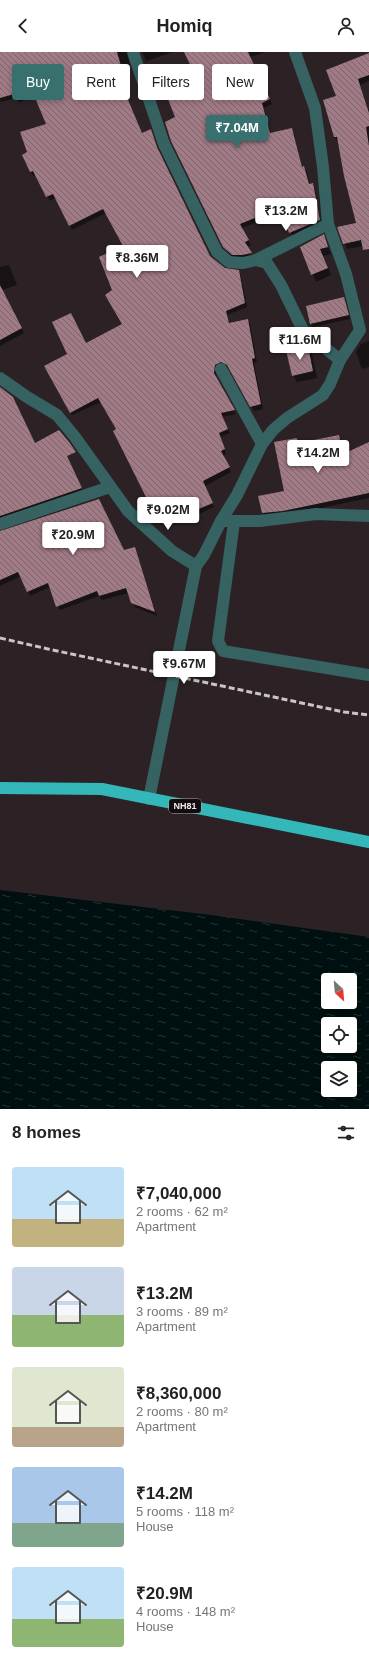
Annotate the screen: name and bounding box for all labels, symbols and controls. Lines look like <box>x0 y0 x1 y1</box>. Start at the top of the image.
icon: back <box>12 15 34 37</box>
icon: person <box>335 15 357 37</box>
text: Homiq <box>157 16 213 36</box>
chip: Buy <box>12 64 64 100</box>
chip: Rent <box>72 64 130 100</box>
chip: Filters <box>138 64 204 100</box>
chip: New <box>212 64 268 100</box>
pin: ₹7.04M <box>204 115 270 149</box>
text: ₹7.04M <box>215 120 259 135</box>
pin: ₹13.2M <box>253 198 319 232</box>
text: ₹13.2M <box>264 203 308 218</box>
pin: ₹8.36M <box>104 245 170 279</box>
text: ₹8.36M <box>115 250 159 265</box>
pin: ₹11.6M <box>267 327 333 361</box>
text: ₹11.6M <box>279 332 321 347</box>
pin: ₹14.2M <box>285 440 351 474</box>
text: ₹14.2M <box>296 445 340 460</box>
pin: ₹9.02M <box>135 497 201 531</box>
text: ₹9.02M <box>146 502 190 517</box>
pin: ₹20.9M <box>40 522 106 556</box>
text: ₹20.9M <box>51 527 95 542</box>
pin: ₹9.67M <box>151 651 217 685</box>
text: ₹9.67M <box>162 656 206 671</box>
road number: NH81 <box>169 799 201 813</box>
north arrow <box>321 973 357 1009</box>
map controls <box>321 973 357 1097</box>
button: locate <box>321 1017 357 1053</box>
button: layers <box>321 1061 357 1097</box>
icon: filters <box>335 1122 357 1144</box>
text: 8 homes <box>12 1123 81 1142</box>
icon: home <box>44 1183 92 1231</box>
text: ₹7,040,000 <box>136 1184 221 1203</box>
text: 2 rooms · 62 m² <box>136 1204 228 1219</box>
text: Apartment <box>136 1219 196 1234</box>
icon: home <box>44 1283 92 1331</box>
text: ₹13.2M <box>136 1284 193 1303</box>
text: 3 rooms · 89 m² <box>136 1304 228 1319</box>
text: Apartment <box>136 1319 196 1334</box>
icon: home <box>44 1383 92 1431</box>
text: ₹8,360,000 <box>136 1384 221 1403</box>
text: 2 rooms · 80 m² <box>136 1404 228 1419</box>
text: Apartment <box>136 1419 196 1434</box>
icon: home <box>44 1483 92 1531</box>
text: ₹14.2M <box>136 1484 193 1503</box>
text: 5 rooms · 118 m² <box>136 1504 234 1519</box>
text: House <box>136 1519 174 1534</box>
icon: home <box>44 1583 92 1631</box>
text: ₹20.9M <box>136 1584 193 1603</box>
text: 4 rooms · 148 m² <box>136 1604 235 1619</box>
text: House <box>136 1619 174 1634</box>

